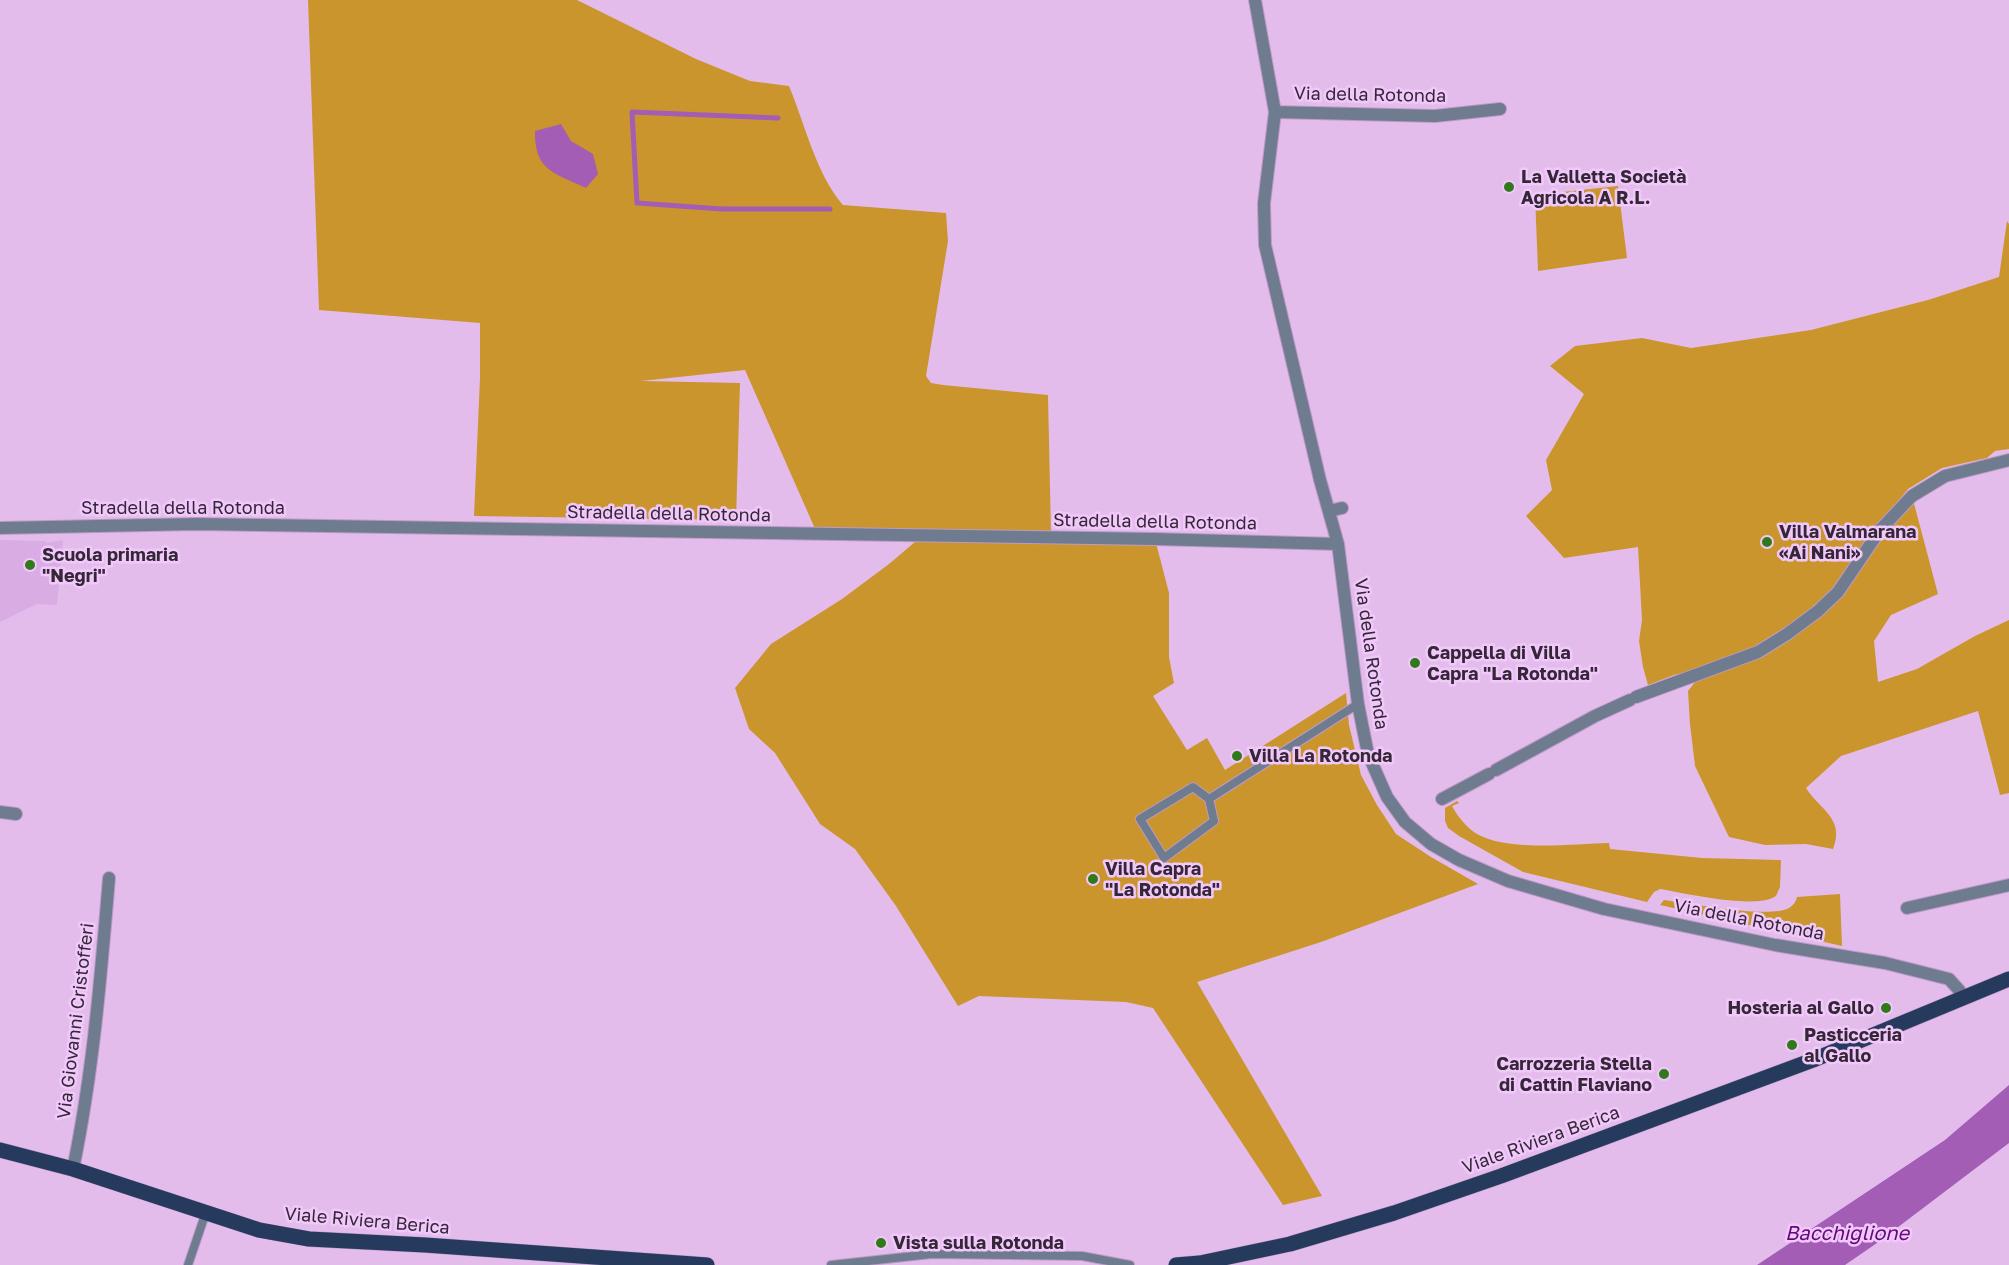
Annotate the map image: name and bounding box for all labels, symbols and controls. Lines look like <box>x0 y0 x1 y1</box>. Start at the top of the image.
street label: Via della Rotonda <box>1294 83 1446 107</box>
place label: La Valletta Società Agricola A R.L. <box>1521 166 1686 208</box>
marker: La Valletta Società Agricola A R.L. <box>1502 180 1516 194</box>
street label: Stradella della Rotonda <box>81 497 285 519</box>
street label: Stradella della Rotonda <box>567 501 771 527</box>
street label: Stradella della Rotonda <box>1053 509 1257 535</box>
place label: Villa Valmarana «Ai Nani» <box>1779 521 1917 564</box>
marker: Villa Valmarana «Ai Nani» <box>1760 535 1774 549</box>
place label: Scuola primaria "Negri" <box>42 544 178 586</box>
marker: Scuola primaria "Negri" <box>23 558 37 572</box>
street label: Via della Rotonda <box>1350 577 1392 731</box>
place label: Cappella di Villa Capra "La Rotonda" <box>1427 642 1598 684</box>
marker: Cappella di Villa Capra "La Rotonda" <box>1408 656 1422 670</box>
place label: Villa La Rotonda <box>1249 745 1392 767</box>
marker: Villa La Rotonda <box>1230 749 1244 763</box>
place label: Villa Capra "La Rotonda" <box>1105 858 1220 900</box>
marker: Villa Capra "La Rotonda" <box>1086 872 1100 886</box>
street label: Via della Rotonda <box>1672 895 1826 945</box>
street label: Via Giovanni Cristofferi <box>53 922 99 1120</box>
place label: Hosteria al Gallo <box>1727 997 1874 1019</box>
marker: Hosteria al Gallo <box>1879 1001 1893 1015</box>
place label: Pasticceria al Gallo <box>1804 1024 1902 1066</box>
marker: Pasticceria al Gallo <box>1785 1038 1799 1052</box>
place label: Carrozzeria Stella di Cattin Flaviano <box>1496 1053 1652 1096</box>
marker: Carrozzeria Stella di Cattin Flaviano <box>1657 1067 1671 1081</box>
street label: Viale Riviera Berica <box>1459 1101 1623 1179</box>
street label: Viale Riviera Berica <box>283 1203 451 1239</box>
water label: Bacchiglione <box>1785 1222 1909 1246</box>
place label: Vista sulla Rotonda <box>893 1232 1064 1254</box>
marker: Vista sulla Rotonda <box>874 1236 888 1250</box>

